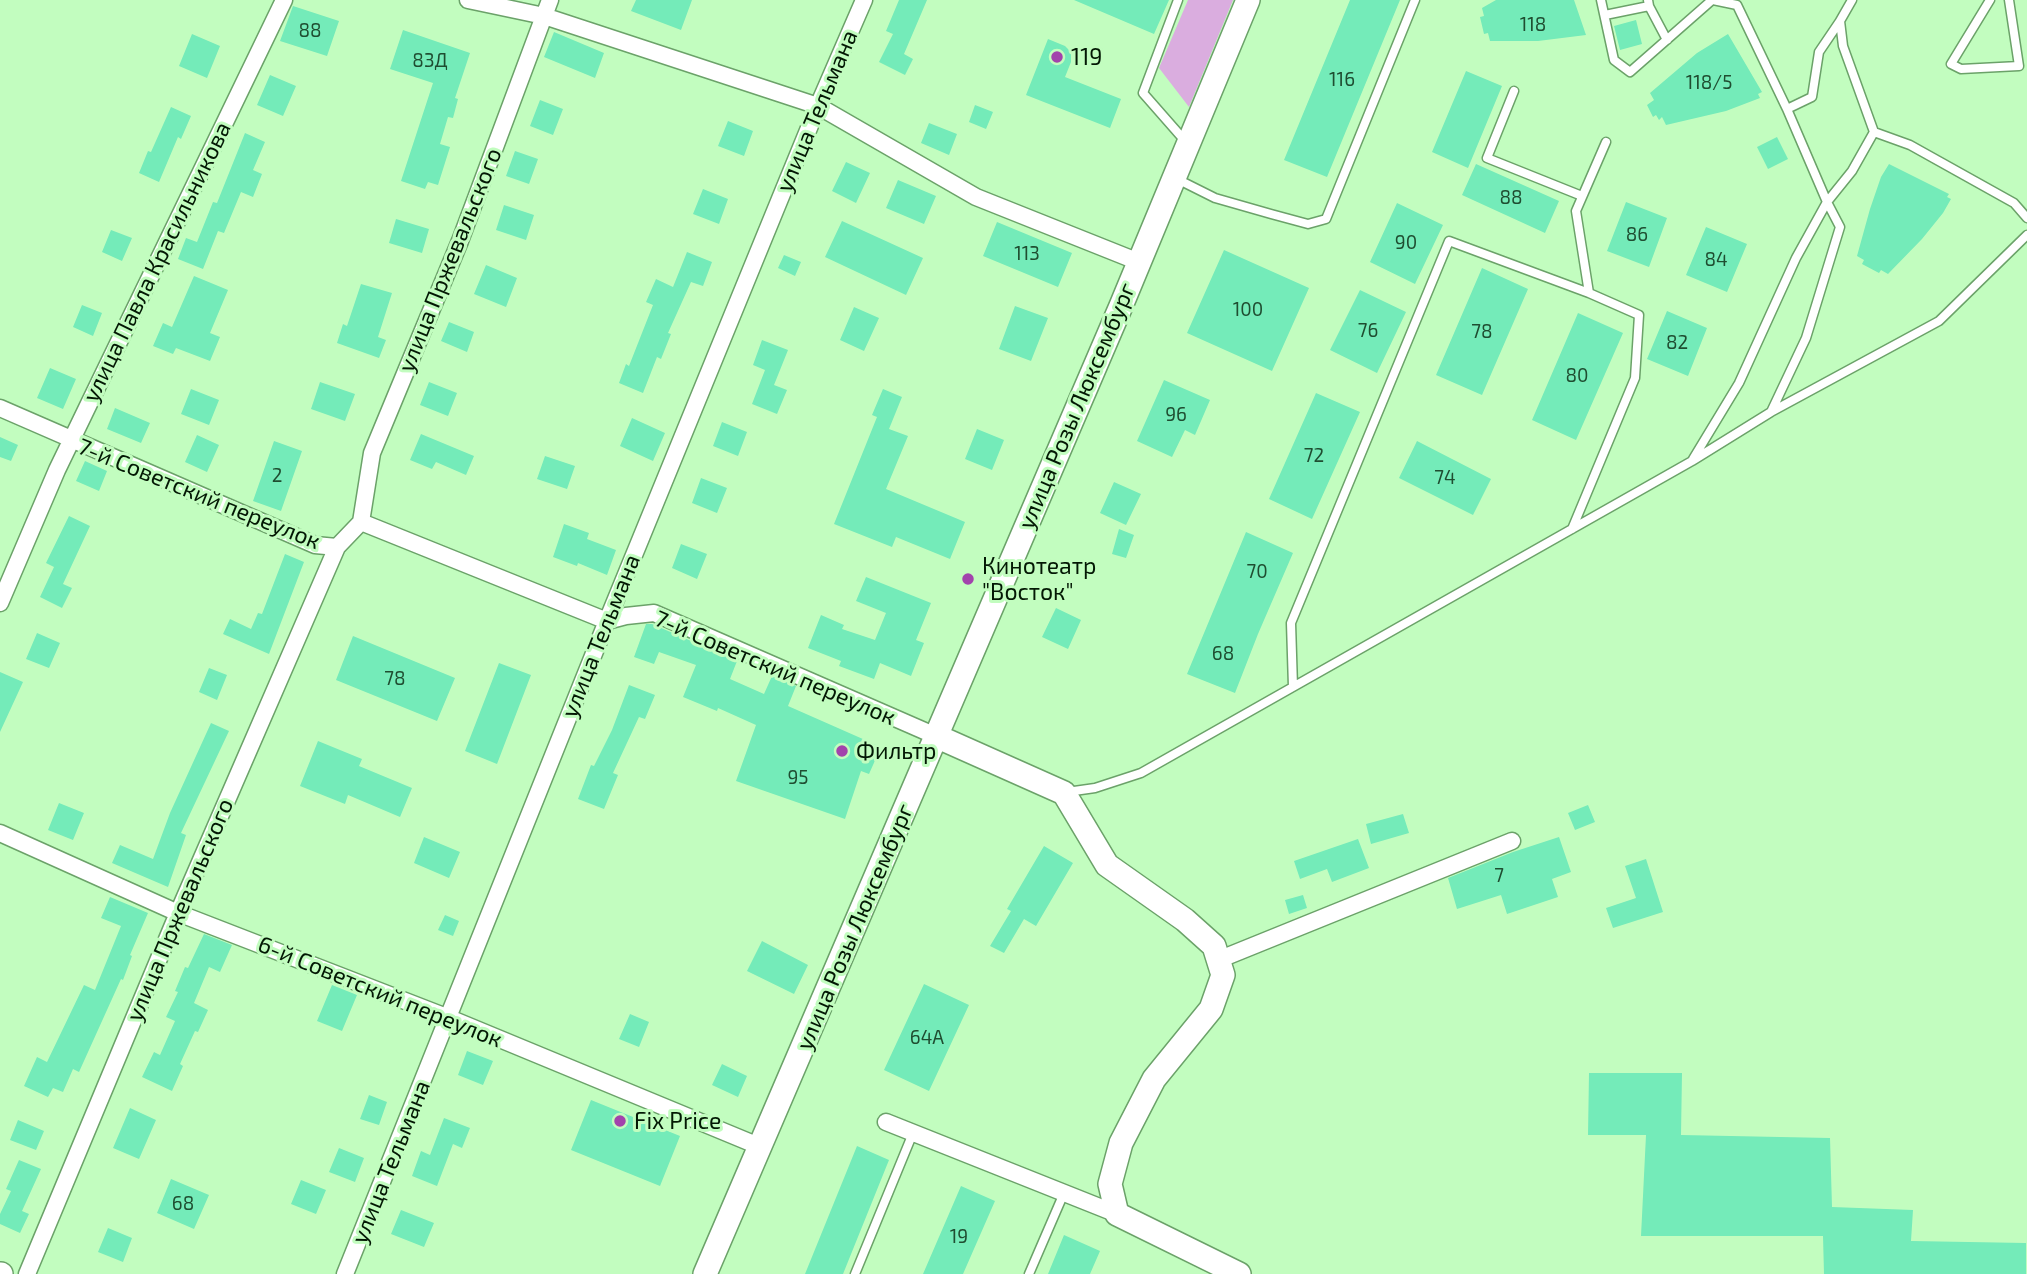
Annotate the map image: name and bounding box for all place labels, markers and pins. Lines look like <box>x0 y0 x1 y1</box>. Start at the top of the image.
place label: 119 <box>1071 43 1102 71</box>
marker: 119 <box>1049 49 1065 65</box>
place label: Кинотеатр "Восток" <box>982 552 1096 606</box>
marker: Кинотеатр "Восток" <box>960 571 976 587</box>
place label: Фильтр <box>856 737 936 765</box>
marker: Фильтр <box>834 743 850 759</box>
place label: Fix Price <box>634 1107 721 1135</box>
marker: Fix Price <box>612 1113 628 1129</box>

